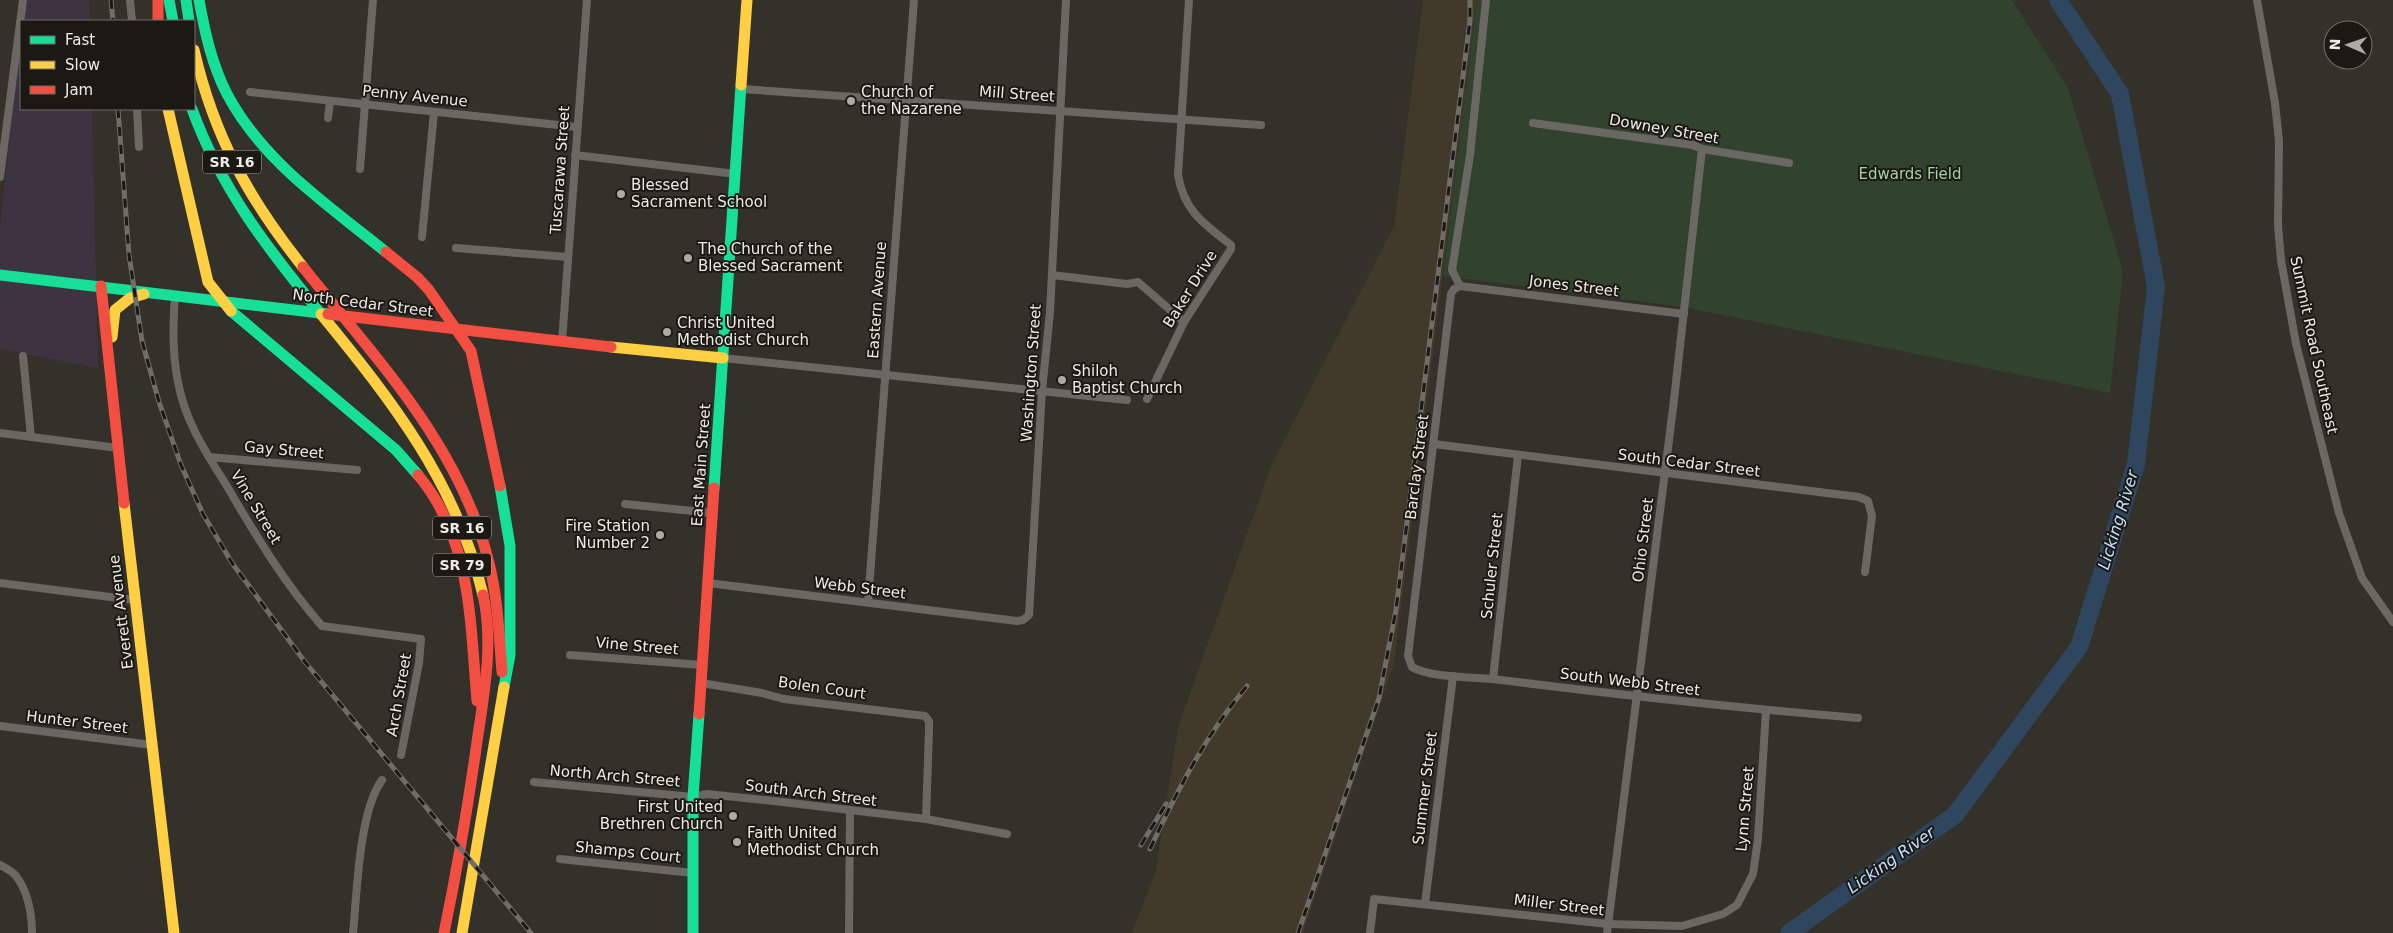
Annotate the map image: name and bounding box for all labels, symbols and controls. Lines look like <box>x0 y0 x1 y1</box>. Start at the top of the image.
legend <box>20 20 195 110</box>
north arrow <box>2323 20 2373 70</box>
text: Fast <box>65 31 95 49</box>
text: N <box>2327 38 2343 51</box>
text: Slow <box>65 56 100 74</box>
text: Jam <box>64 81 93 99</box>
street label: Penny Avenue <box>361 82 469 110</box>
street label: Mill Street <box>979 82 1056 106</box>
place label: Church of the Nazarene <box>861 83 962 118</box>
marker: Church of the Nazarene <box>845 95 857 107</box>
street label: Tuscarawa Street <box>546 105 573 236</box>
street label: Downey Street <box>1608 111 1720 148</box>
road number: SR 16 <box>203 150 261 173</box>
park label: Edwards Field <box>1858 165 1962 183</box>
place label: Blessed Sacrament School <box>631 176 767 211</box>
marker: Blessed Sacrament School <box>615 188 627 200</box>
place label: The Church of the Blessed Sacrament <box>697 240 843 275</box>
street label: Eastern Avenue <box>864 241 890 359</box>
street label: Baker Drive <box>1159 247 1221 331</box>
marker: The Church of the Blessed Sacrament <box>682 252 694 264</box>
street label: Summit Road Southeast <box>2286 255 2342 436</box>
street label: Jones Street <box>1527 271 1620 300</box>
street label: North Cedar Street <box>292 285 435 321</box>
street label: Washington Street <box>1017 303 1045 443</box>
place label: Christ United Methodist Church <box>677 314 809 349</box>
marker: Christ United Methodist Church <box>661 326 673 338</box>
place label: Shiloh Baptist Church <box>1072 362 1183 397</box>
marker: Shiloh Baptist Church <box>1056 374 1068 386</box>
street label: East Main Street <box>688 403 714 527</box>
street label: Barclay Street <box>1402 413 1432 521</box>
street label: Gay Street <box>243 438 325 462</box>
street label: South Cedar Street <box>1617 445 1761 481</box>
street label: Vine Street <box>227 467 285 547</box>
water label: Licking River <box>2094 467 2143 572</box>
street label: Ohio Street <box>1629 497 1657 583</box>
street label: Schuler Street <box>1477 512 1507 620</box>
road number: SR 16 <box>433 516 491 540</box>
place label: Fire Station Number 2 <box>565 517 650 552</box>
marker: Fire Station Number 2 <box>654 529 666 541</box>
street label: Everett Avenue <box>105 554 137 670</box>
road number: SR 79 <box>433 554 491 576</box>
street label: Webb Street <box>813 573 907 603</box>
street label: Vine Street <box>595 633 679 659</box>
street label: Arch Street <box>383 652 415 738</box>
street label: South Webb Street <box>1559 664 1701 700</box>
street label: Bolen Court <box>777 673 867 703</box>
street label: Hunter Street <box>25 707 129 737</box>
street label: Summer Street <box>1409 730 1441 846</box>
street label: North Arch Street <box>549 761 681 791</box>
street label: Lynn Street <box>1732 766 1758 852</box>
street label: South Arch Street <box>744 776 878 810</box>
place label: First United Brethren Church <box>600 798 723 833</box>
marker: First United Brethren Church <box>727 810 739 822</box>
water label: Licking River <box>1843 822 1940 897</box>
place label: Faith United Methodist Church <box>747 824 879 859</box>
marker: Faith United Methodist Church <box>731 836 743 848</box>
street label: Shamps Court <box>574 838 682 867</box>
street label: Miller Street <box>1513 891 1605 920</box>

